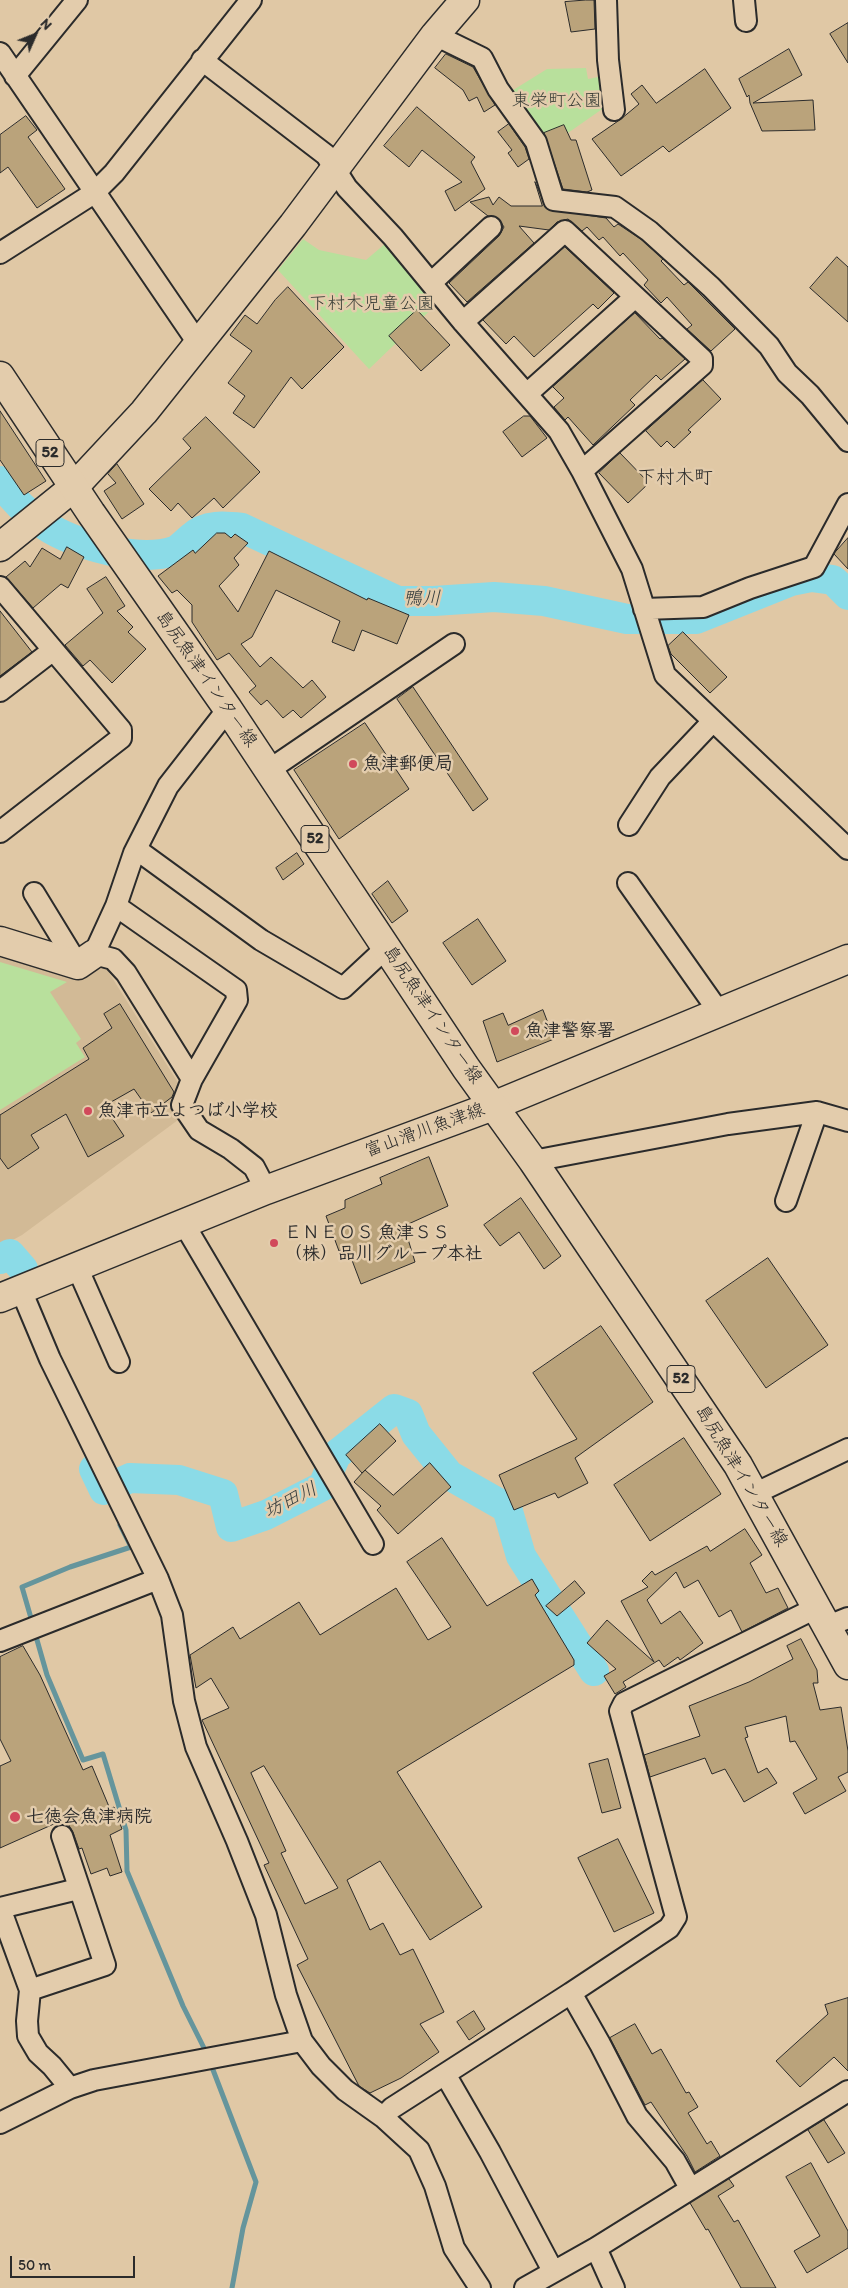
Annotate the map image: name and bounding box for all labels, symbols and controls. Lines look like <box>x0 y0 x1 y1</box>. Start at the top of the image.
north arrow <box>10 10 60 60</box>
text: N <box>37 15 56 34</box>
park label: 東栄町公園 <box>512 90 602 112</box>
park label: 下村木児童公園 <box>309 293 435 315</box>
road number: 52 <box>36 439 64 466</box>
district label: 下村木町 <box>637 467 713 489</box>
water label: 鴨川 <box>403 588 441 610</box>
street label: 島尻魚津インター線 <box>151 606 261 752</box>
place label: 魚津郵便局 <box>363 753 453 775</box>
marker: 魚津郵便局 <box>347 758 359 770</box>
road number: 52 <box>301 826 329 852</box>
street label: 島尻魚津インター線 <box>378 942 486 1088</box>
place label: 魚津警察署 <box>525 1020 615 1042</box>
marker: 魚津警察署 <box>509 1025 521 1037</box>
street label: 富山滑川魚津線 <box>362 1099 488 1163</box>
place label: 魚津市立よつば小学校 <box>98 1100 278 1122</box>
marker: 魚津市立よつば小学校 <box>82 1105 94 1117</box>
place label: ＥＮＥＯＳ 魚津ＳＳ （株）品川グループ本社 <box>284 1222 483 1264</box>
marker: ＥＮＥＯＳ 魚津ＳＳ （株）品川グループ本社 <box>268 1237 280 1249</box>
road number: 52 <box>667 1366 695 1392</box>
street label: 島尻魚津インター線 <box>690 1401 792 1551</box>
water label: 坊田川 <box>260 1478 322 1524</box>
place label: 七徳会魚津病院 <box>26 1806 152 1828</box>
marker: 七徳会魚津病院 <box>8 1810 22 1824</box>
scale bar <box>12 2246 138 2278</box>
text: 50 m <box>18 2256 51 2274</box>

